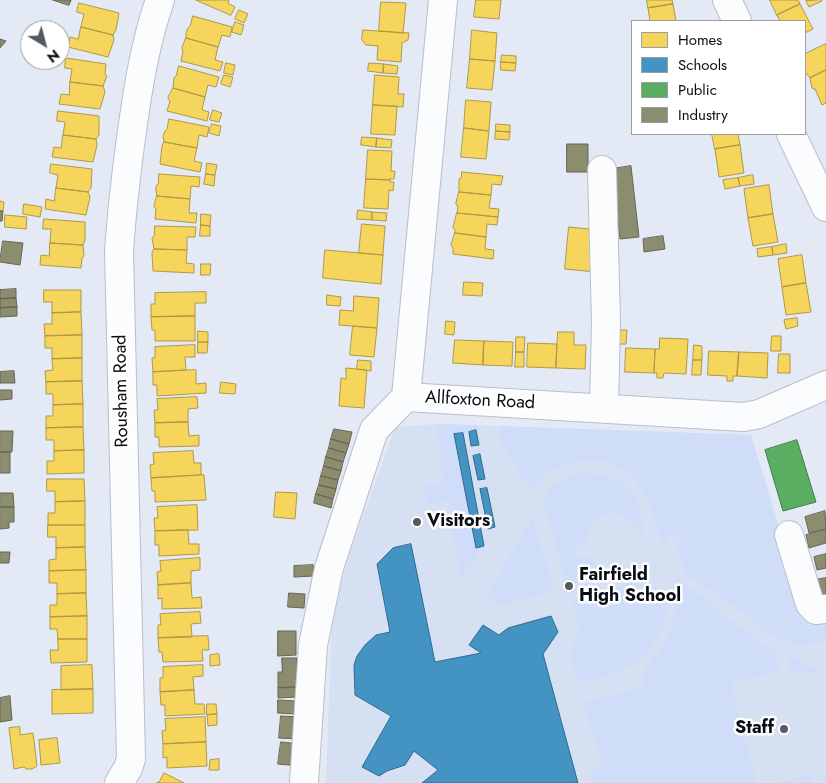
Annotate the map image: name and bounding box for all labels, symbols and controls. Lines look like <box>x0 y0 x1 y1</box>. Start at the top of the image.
north arrow <box>20 20 70 70</box>
legend <box>631 20 806 135</box>
text: Homes <box>678 29 722 51</box>
text: N <box>43 45 64 68</box>
text: Schools <box>678 54 727 76</box>
text: Public <box>678 79 717 101</box>
text: Industry <box>678 104 728 126</box>
street label: Rousham Road <box>110 334 134 448</box>
street label: Allfoxton Road <box>424 387 536 415</box>
place label: Visitors <box>427 511 490 533</box>
marker: Visitors <box>411 516 423 528</box>
place label: Fairfield High School <box>579 565 681 608</box>
marker: Fairfield High School <box>563 580 575 592</box>
place label: Staff <box>735 718 774 740</box>
marker: Staff <box>778 723 790 735</box>

